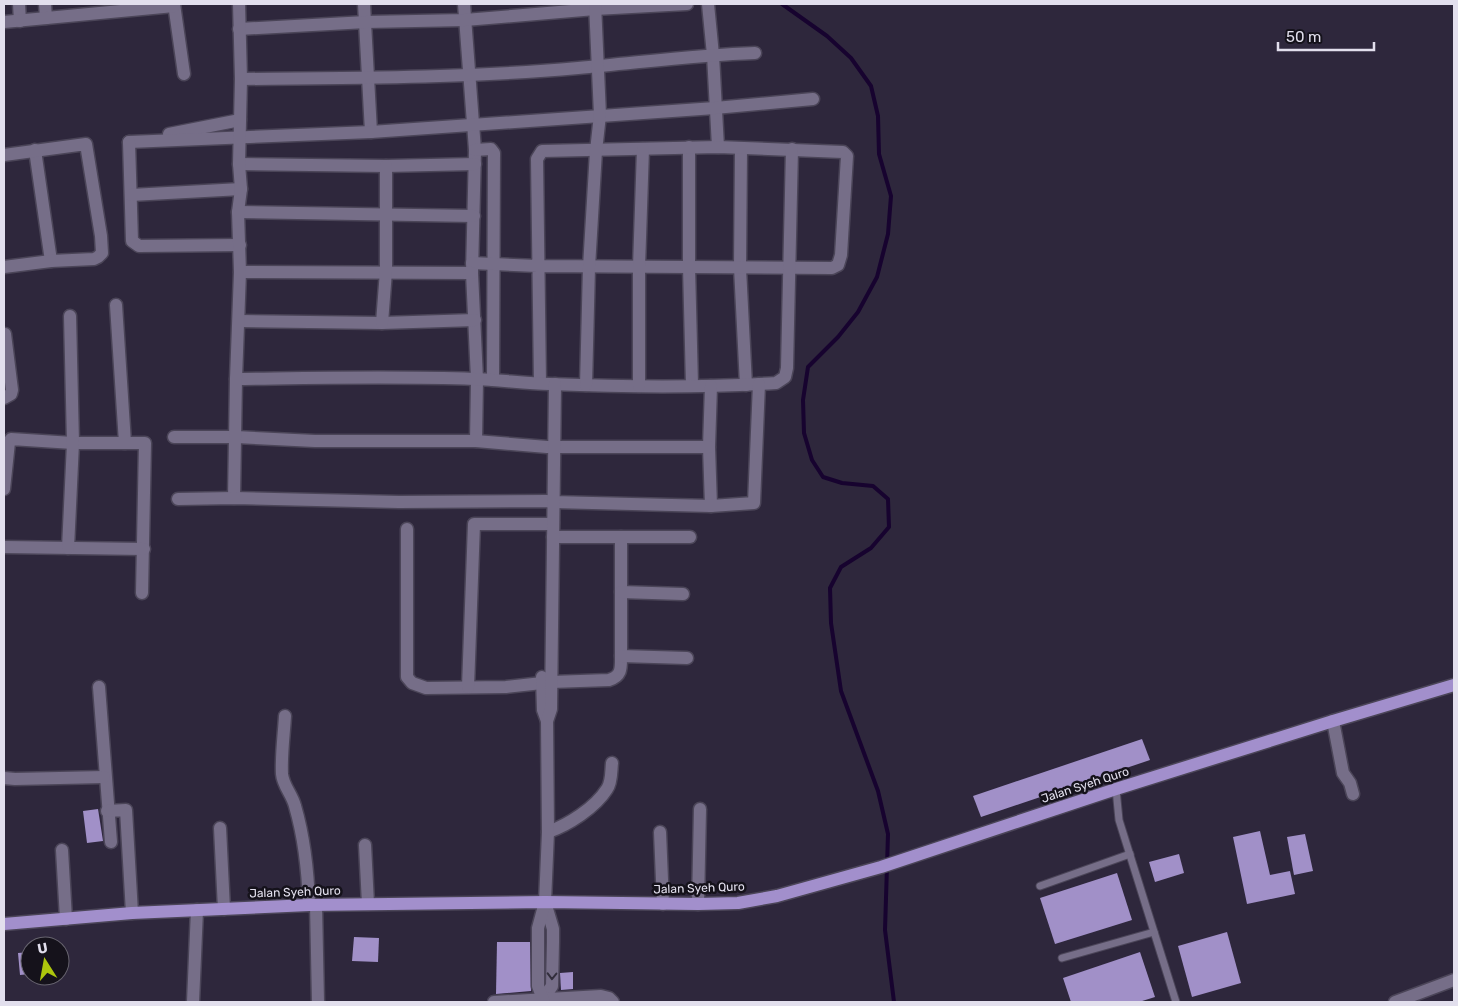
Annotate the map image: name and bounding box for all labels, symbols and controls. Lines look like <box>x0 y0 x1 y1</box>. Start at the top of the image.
scale bar <box>1278 20 1374 52</box>
text: 50 m <box>1286 28 1321 46</box>
street label: Jalan Syeh Quro <box>1039 764 1131 806</box>
street label: Jalan Syeh Quro <box>653 879 745 897</box>
street label: Jalan Syeh Quro <box>249 883 341 901</box>
north arrow <box>20 936 70 986</box>
text: U <box>36 939 49 958</box>
one-way arrow <box>547 973 557 981</box>

